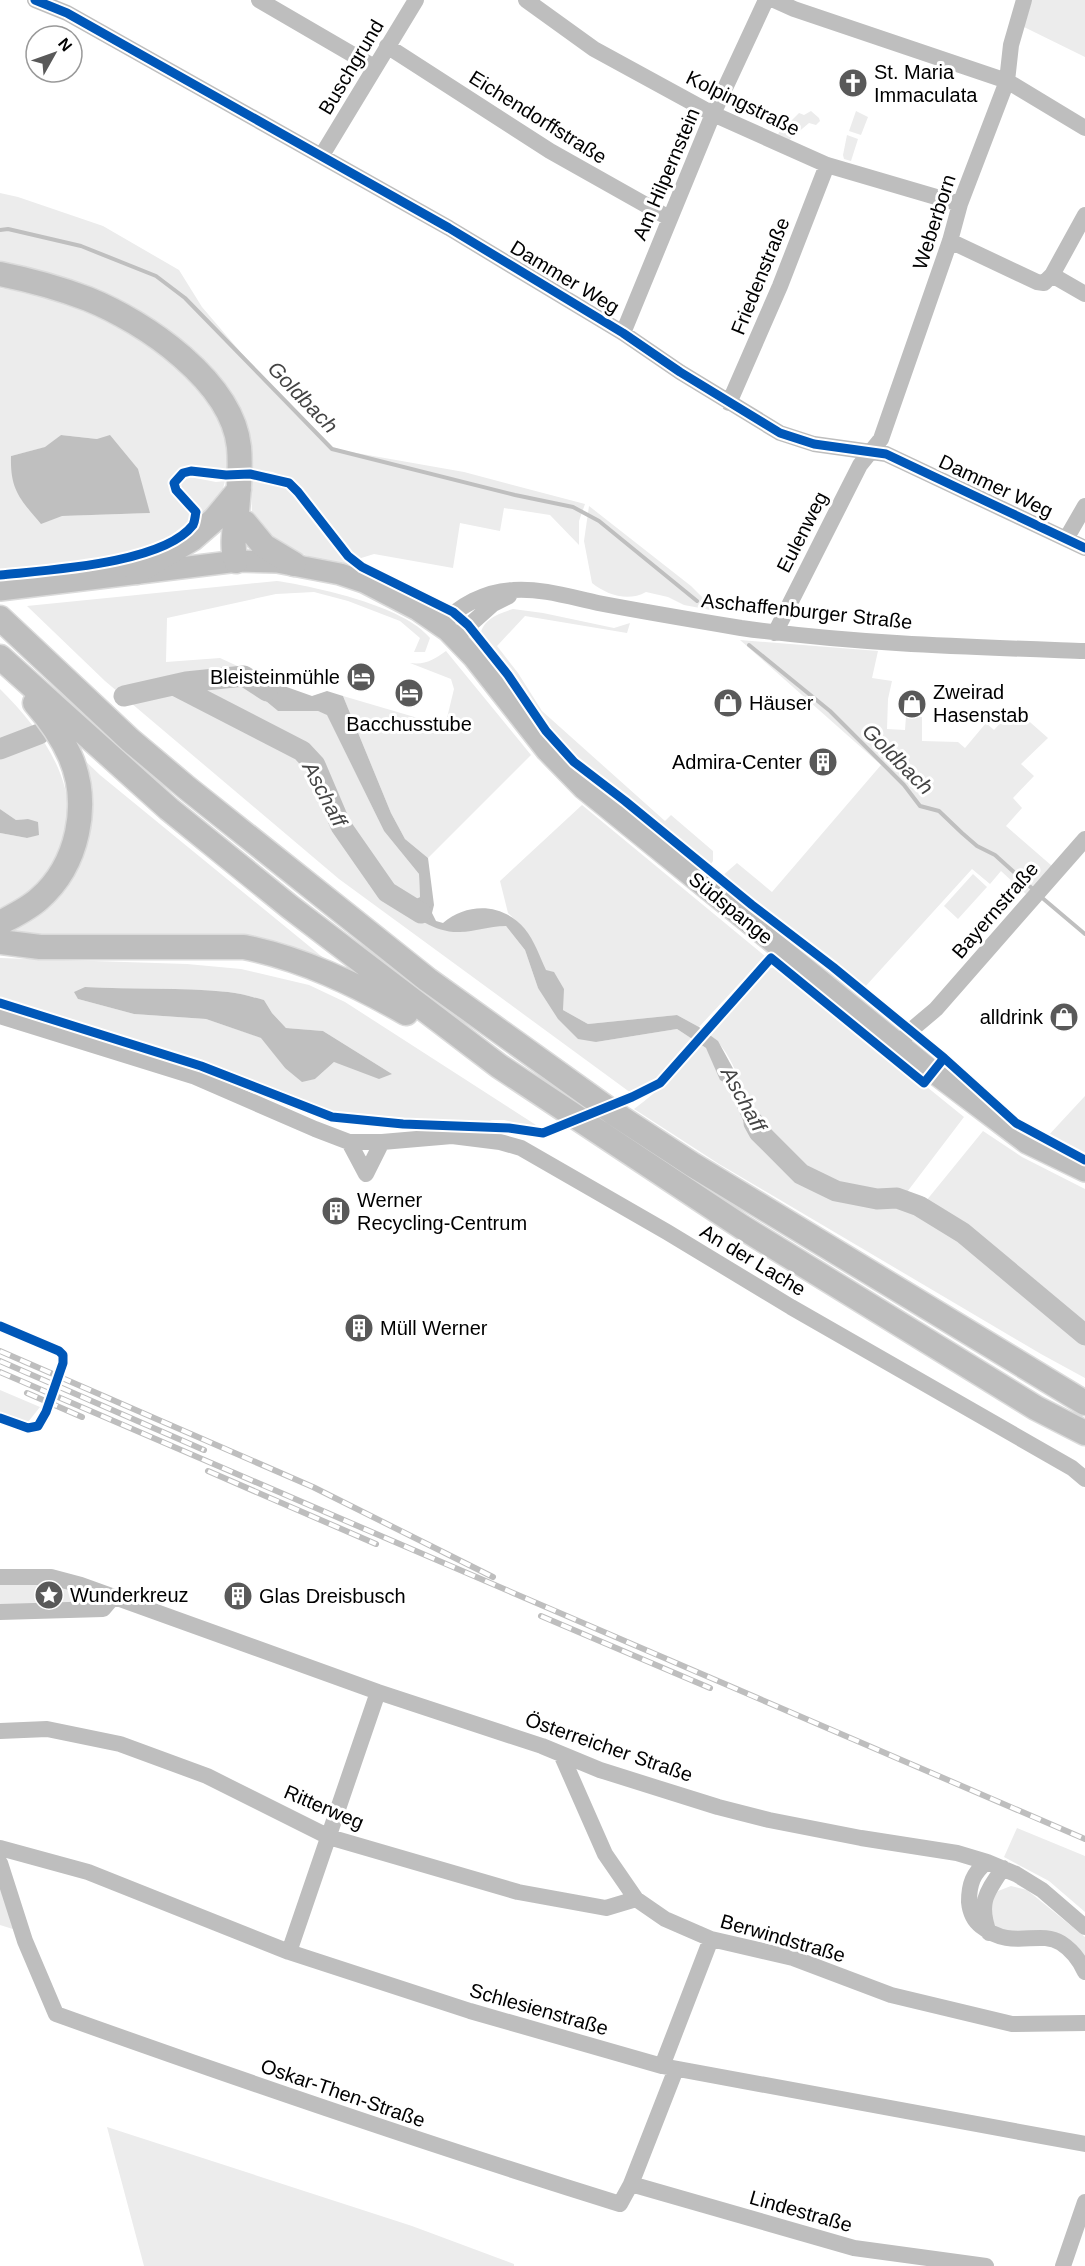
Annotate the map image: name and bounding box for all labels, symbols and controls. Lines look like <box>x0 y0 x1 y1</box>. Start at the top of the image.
street label: Buschgrund <box>314 16 388 118</box>
north arrow <box>24 24 84 84</box>
text: N <box>55 35 75 55</box>
place label: St. Maria Immaculata <box>874 61 978 106</box>
street label: Eichendorffstraße <box>465 66 611 168</box>
street label: Kolpingstraße <box>683 66 803 140</box>
church icon: St. Maria Immaculata <box>837 67 869 99</box>
street label: Am Hilpernstein <box>628 105 704 243</box>
street label: Weberborn <box>908 172 960 272</box>
street label: Friedenstraße <box>726 214 794 338</box>
street label: Dammer Weg <box>507 236 623 318</box>
water label: Goldbach <box>264 357 342 437</box>
street label: Dammer Weg <box>936 450 1056 522</box>
street label: Eulenweg <box>772 488 832 576</box>
street label: Aschaffenburger Straße <box>700 589 914 633</box>
hotel icon: Bleisteinmühle <box>345 661 377 693</box>
place label: Bleisteinmühle <box>210 666 340 688</box>
hotel icon: Bacchusstube <box>393 677 425 709</box>
place label: Zweirad Hasenstab <box>933 681 1029 726</box>
shop icon: Häuser <box>712 687 744 719</box>
shop icon: Zweirad Hasenstab <box>896 688 928 720</box>
place label: Häuser <box>749 692 814 714</box>
place label: Bacchusstube <box>346 713 472 735</box>
water label: Goldbach <box>858 719 938 799</box>
building icon: Admira-Center <box>807 746 839 778</box>
place label: Admira-Center <box>672 751 802 773</box>
water label: Aschaff <box>297 756 353 832</box>
street label: Bayernstraße <box>947 857 1043 963</box>
street label: Südspange <box>685 868 777 948</box>
shop icon: alldrink <box>1048 1001 1080 1033</box>
place label: alldrink <box>980 1006 1044 1028</box>
water label: Aschaff <box>716 1061 772 1137</box>
place label: Werner Recycling-Centrum <box>357 1189 527 1234</box>
building icon: Werner Recycling-Centrum <box>320 1195 352 1227</box>
street label: An der Lache <box>696 1220 810 1300</box>
building icon: Müll Werner <box>343 1312 375 1344</box>
place label: Müll Werner <box>380 1317 488 1339</box>
place icon: Wunderkreuz <box>33 1579 65 1611</box>
building icon: Glas Dreisbusch <box>222 1580 254 1612</box>
place label: Wunderkreuz <box>70 1584 189 1606</box>
place label: Glas Dreisbusch <box>259 1585 406 1607</box>
street label: Österreicher Straße <box>522 1708 696 1786</box>
street label: Ritterweg <box>281 1780 367 1834</box>
street label: Berwindstraße <box>718 1910 848 1966</box>
street label: Schlesienstraße <box>467 1979 611 2039</box>
street label: Oskar-Then-Straße <box>258 2055 428 2131</box>
street label: Lindestraße <box>747 2186 855 2236</box>

